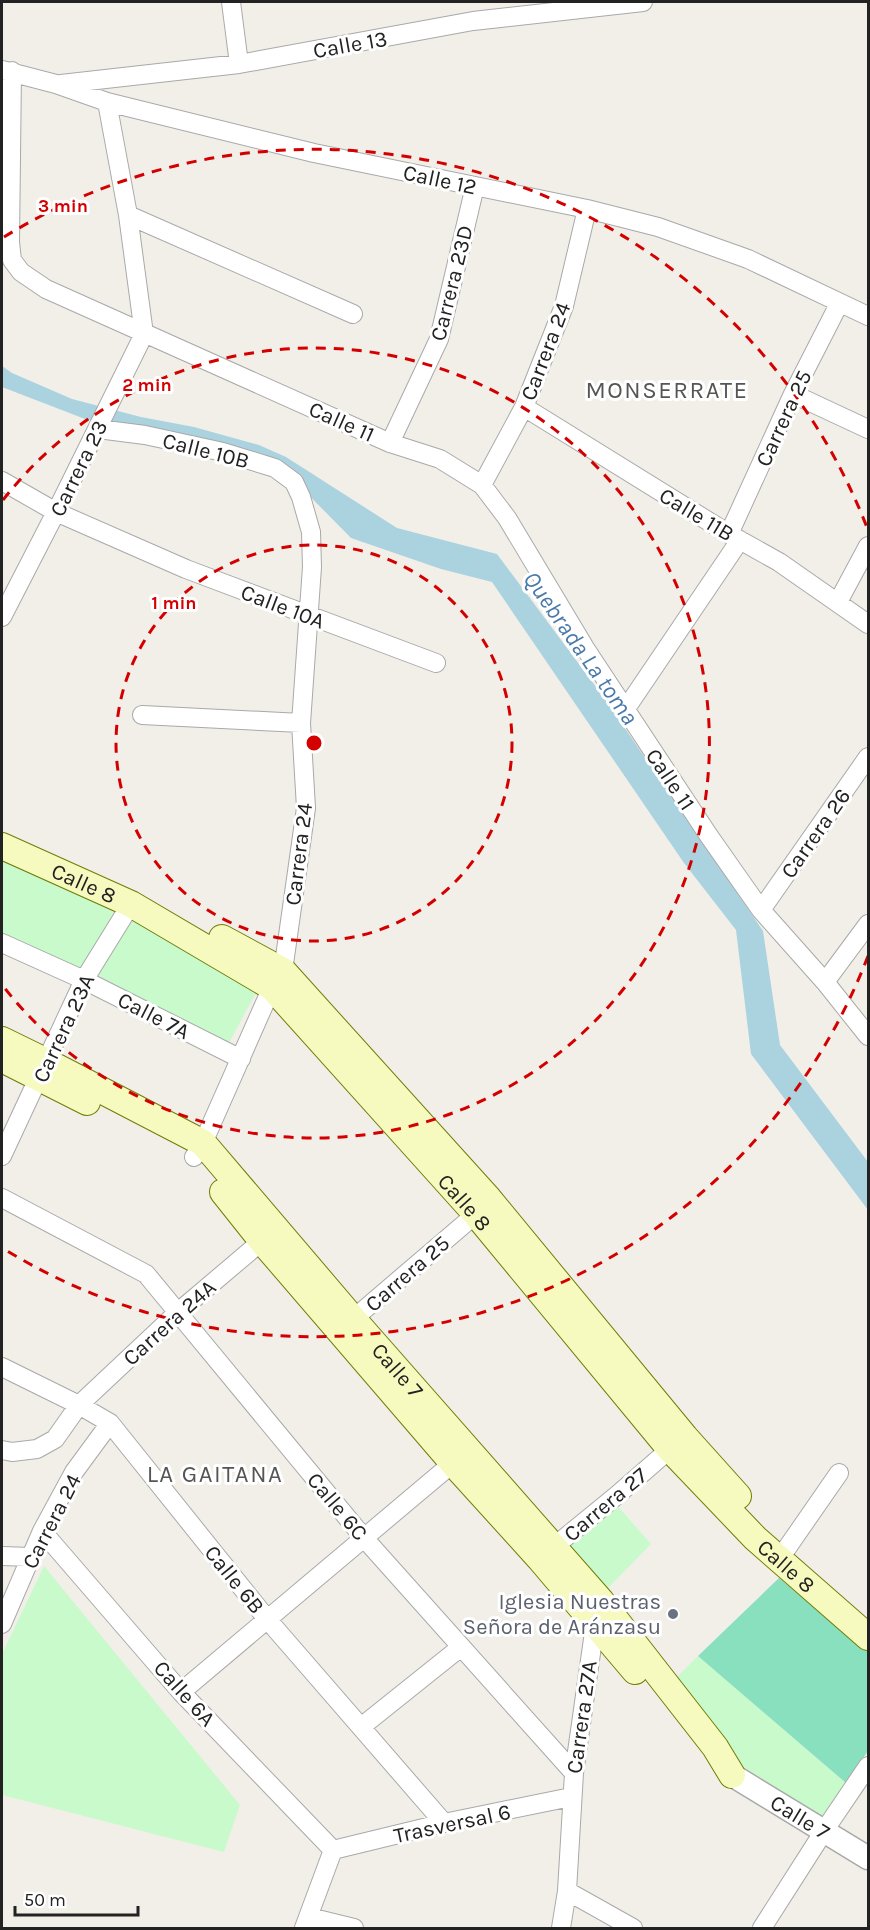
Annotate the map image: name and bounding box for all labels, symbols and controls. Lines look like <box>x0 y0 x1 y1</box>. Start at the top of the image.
street label: Calle 13 <box>311 26 389 64</box>
street label: Calle 12 <box>401 160 479 200</box>
text: 3 min <box>38 195 88 217</box>
street label: Carrera 23D <box>425 223 479 344</box>
street label: Carrera 24 <box>515 299 577 404</box>
street label: Carrera 25 <box>750 366 818 471</box>
text: 2 min <box>122 374 172 396</box>
district label: MONSERRATE <box>586 376 748 404</box>
street label: Calle 11 <box>305 396 378 448</box>
street label: Carrera 23 <box>44 416 113 521</box>
street label: Calle 10B <box>160 428 252 474</box>
street label: Calle 11B <box>654 482 739 547</box>
water label: Quebrada La toma <box>518 566 644 730</box>
street label: Calle 10A <box>237 579 328 635</box>
text: 1 min <box>151 592 197 614</box>
centre of rings <box>304 733 324 753</box>
street label: Calle 11 <box>640 744 700 815</box>
street label: Carrera 26 <box>776 784 856 883</box>
street label: Carrera 24 <box>280 801 318 907</box>
street label: Calle 8 <box>47 858 120 910</box>
street label: Carrera 23A <box>28 970 100 1087</box>
street label: Calle 7A <box>113 987 194 1045</box>
street label: Calle 8 <box>432 1169 497 1237</box>
street label: Carrera 25 <box>360 1230 455 1317</box>
street label: Carrera 24A <box>118 1274 222 1371</box>
street label: Calle 7 <box>366 1338 428 1404</box>
district label: LA GAITANA <box>147 1460 283 1488</box>
street label: Carrera 27 <box>559 1462 653 1547</box>
street label: Calle 6C <box>301 1467 373 1546</box>
street label: Carrera 24 <box>17 1470 87 1573</box>
street label: Calle 8 <box>752 1534 820 1599</box>
street label: Calle 6B <box>199 1540 270 1619</box>
place label: Iglesia Nuestras Señora de Aránzasu <box>463 1589 661 1640</box>
marker: Iglesia Nuestras Señora de Aránzasu <box>666 1607 680 1621</box>
street label: Calle 6A <box>148 1655 221 1732</box>
street label: Carrera 27A <box>561 1659 603 1775</box>
street label: Calle 7 <box>765 1790 834 1846</box>
street label: Trasversal 6 <box>391 1799 513 1849</box>
scale bar <box>15 1879 138 1917</box>
text: 50 m <box>24 1889 66 1911</box>

